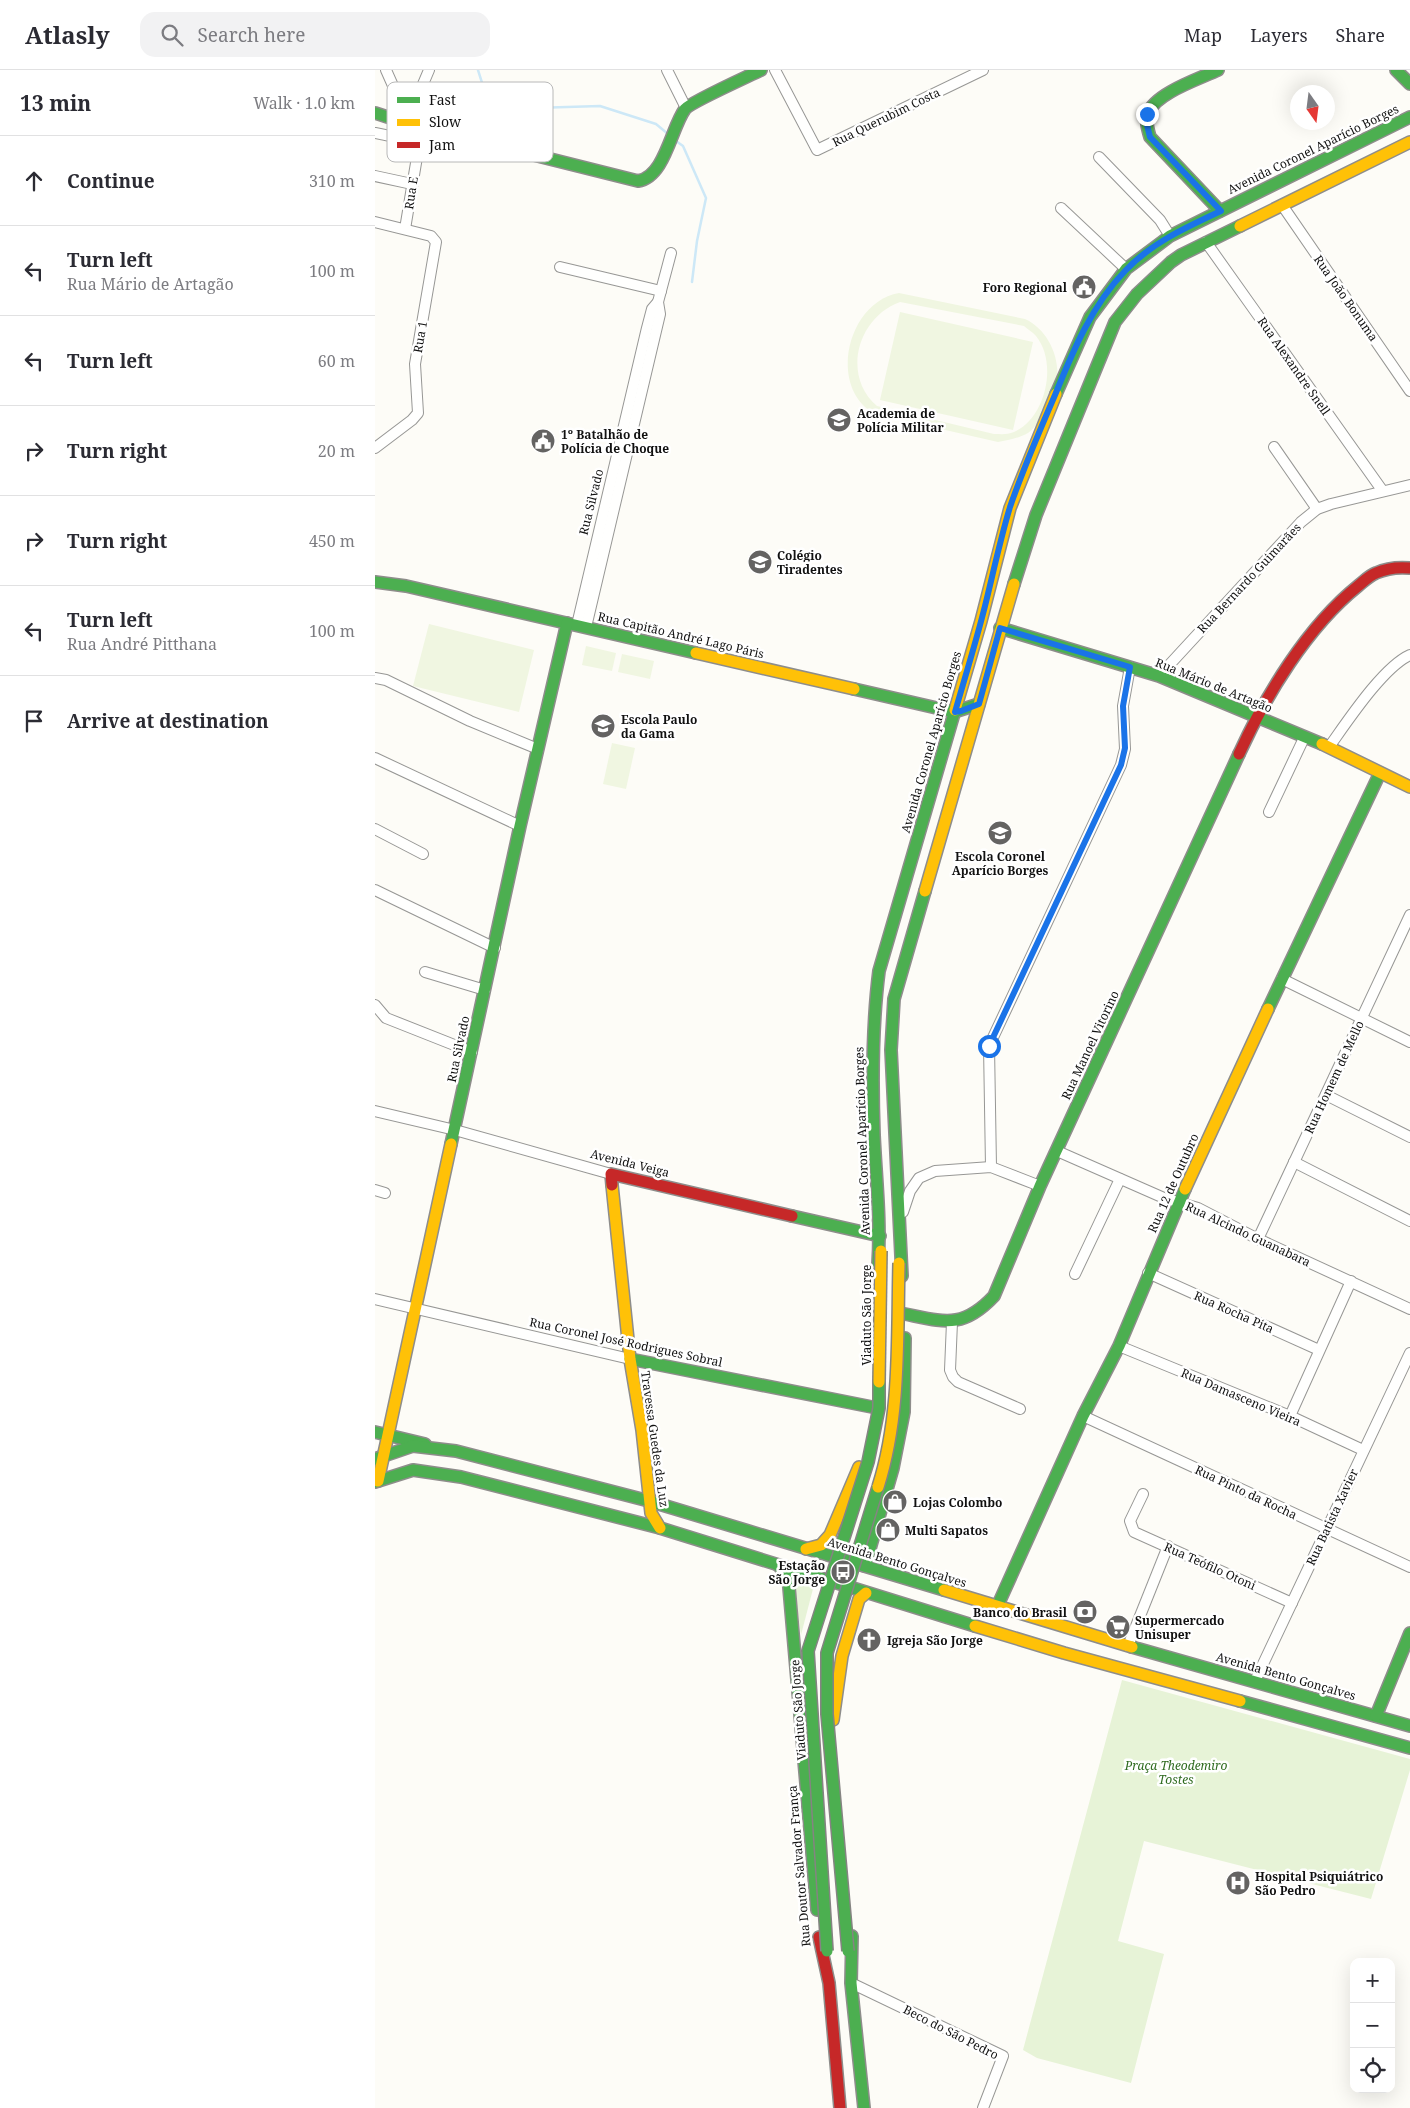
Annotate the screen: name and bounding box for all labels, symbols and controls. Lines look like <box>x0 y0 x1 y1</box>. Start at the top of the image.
search box <box>140 12 490 57</box>
text: Atlasly <box>25 18 110 51</box>
icon: search <box>158 21 186 49</box>
text: Search here <box>198 22 305 48</box>
text: Map <box>1184 23 1222 47</box>
text: Layers <box>1250 23 1308 47</box>
text: Share <box>1336 23 1385 47</box>
legend <box>387 82 553 162</box>
street label: Rua Querubim Costa <box>829 83 943 150</box>
north arrow <box>1290 85 1335 130</box>
text: 13 min <box>20 89 91 117</box>
text: Fast <box>429 90 456 109</box>
text: Walk · 1.0 km <box>253 92 355 114</box>
street label: Avenida Coronel Aparício Borges <box>1225 100 1401 198</box>
route end <box>1136 103 1159 126</box>
text: Slow <box>429 112 462 131</box>
text: Jam <box>428 135 455 154</box>
icon: ahead <box>20 167 48 195</box>
text: Continue <box>67 168 155 194</box>
text: 310 m <box>309 170 355 192</box>
street label: Rua E <box>400 175 422 211</box>
text: Turn left <box>67 247 153 273</box>
street label: Rua João Bonuma <box>1310 252 1382 345</box>
icon: left <box>20 257 48 285</box>
text: 100 m <box>309 260 355 282</box>
text: Rua Mário de Artagão <box>67 273 234 295</box>
public building icon: Foro Regional <box>1071 274 1097 300</box>
place label: Foro Regional <box>983 279 1068 296</box>
street label: Rua Alexandre Snell <box>1254 314 1334 419</box>
street label: Rua 1 <box>409 320 431 354</box>
icon: left <box>20 347 48 375</box>
text: Turn left <box>67 348 153 374</box>
text: 60 m <box>318 350 355 372</box>
place label: Academia de Polícia Militar <box>857 405 944 436</box>
school or university icon: Academia de Polícia Militar <box>826 407 852 433</box>
place label: 1º Batalhão de Polícia de Choque <box>561 426 669 457</box>
public building icon: 1º Batalhão de Polícia de Choque <box>530 428 556 454</box>
icon: right <box>20 437 48 465</box>
text: Turn right <box>67 438 167 464</box>
text: 20 m <box>318 440 355 462</box>
street label: Rua Silvado <box>575 467 607 537</box>
street label: Rua Bernardo Guimarães <box>1193 519 1305 637</box>
icon: right <box>20 527 48 555</box>
text: Turn right <box>67 528 167 554</box>
text: 450 m <box>309 530 355 552</box>
place label: Colégio Tiradentes <box>777 547 843 578</box>
school or university icon: Colégio Tiradentes <box>747 549 773 575</box>
text: Turn left <box>67 607 153 633</box>
street label: Rua Capitão André Lago Páris <box>596 608 766 662</box>
icon: left <box>20 617 48 645</box>
text: 100 m <box>309 620 355 642</box>
text: Rua André Pitthana <box>67 633 217 655</box>
street label: Avenida Coronel Aparício Borges <box>897 649 965 835</box>
street label: Rua Mário de Artagão <box>1153 654 1275 716</box>
icon: arrive <box>20 707 48 735</box>
text: Arrive at destination <box>67 708 269 734</box>
place label: Escola Paulo da Gama <box>621 711 697 742</box>
school or university icon: Escola Paulo da Gama <box>590 713 616 739</box>
school or university icon: Escola Coronel Aparício Borges <box>987 820 1013 846</box>
place label: Escola Coronel Aparício Borges <box>952 848 1049 879</box>
street label: Rua Manoel Vitorino <box>1057 988 1123 1102</box>
street label: Rua Silvado <box>443 1014 473 1084</box>
street label: Rua Homem de Mello <box>1300 1018 1368 1136</box>
route start <box>978 1035 1001 1058</box>
street label: Avenida Coronel Aparício Borges <box>850 1047 874 1235</box>
street label: Rua 12 de Outubro <box>1143 1131 1203 1235</box>
street label: Avenida Veiga <box>589 1145 671 1181</box>
street label: Rua Alcindo Guanabara <box>1183 1198 1314 1271</box>
street label: Viaduto São Jorge <box>858 1264 875 1366</box>
street label: Rua Rocha Pita <box>1191 1287 1277 1337</box>
street label: Rua Coronel José Rodrigues Sobral <box>528 1313 724 1371</box>
street label: Rua Damasceno Vieira <box>1178 1364 1304 1430</box>
street label: Travessa Guedes da Luz <box>637 1370 673 1508</box>
street label: Rua Pinto da Rocha <box>1192 1461 1300 1523</box>
street label: Rua Batista Xavier <box>1302 1465 1362 1568</box>
shop icon: Lojas Colombo <box>882 1489 908 1515</box>
place label: Lojas Colombo <box>913 1494 1002 1511</box>
shop icon: Multi Sapatos <box>875 1517 901 1543</box>
place label: Multi Sapatos <box>905 1522 988 1539</box>
street label: Avenida Bento Gonçalves <box>825 1533 969 1591</box>
street label: Rua Teófilo Otoni <box>1161 1538 1259 1594</box>
place label: Estação São Jorge <box>768 1557 825 1588</box>
bus stop icon: Estação São Jorge <box>830 1559 856 1585</box>
bank icon: Banco do Brasil <box>1072 1599 1098 1625</box>
place label: Banco do Brasil <box>973 1604 1068 1621</box>
place label: Supermercado Unisuper <box>1135 1612 1225 1643</box>
supermarket icon: Supermercado Unisuper <box>1105 1614 1131 1640</box>
church icon: Igreja São Jorge <box>856 1627 882 1653</box>
place label: Igreja São Jorge <box>887 1632 983 1649</box>
street label: Avenida Bento Gonçalves <box>1214 1648 1358 1704</box>
street label: Viaduto São Jorge <box>786 1659 810 1761</box>
park label: Praça Theodemiro Tostes <box>1124 1757 1227 1788</box>
street label: Rua Doutor Salvador França <box>783 1784 815 1947</box>
place label: Hospital Psiquiátrico São Pedro <box>1255 1868 1383 1899</box>
hospital icon: Hospital Psiquiátrico São Pedro <box>1225 1870 1251 1896</box>
map controls <box>1350 1958 1395 2093</box>
button: + <box>1350 1958 1395 2003</box>
street label: Beco do São Pedro <box>901 2001 1002 2063</box>
button: − <box>1350 2003 1395 2048</box>
button: locate <box>1350 2048 1395 2093</box>

